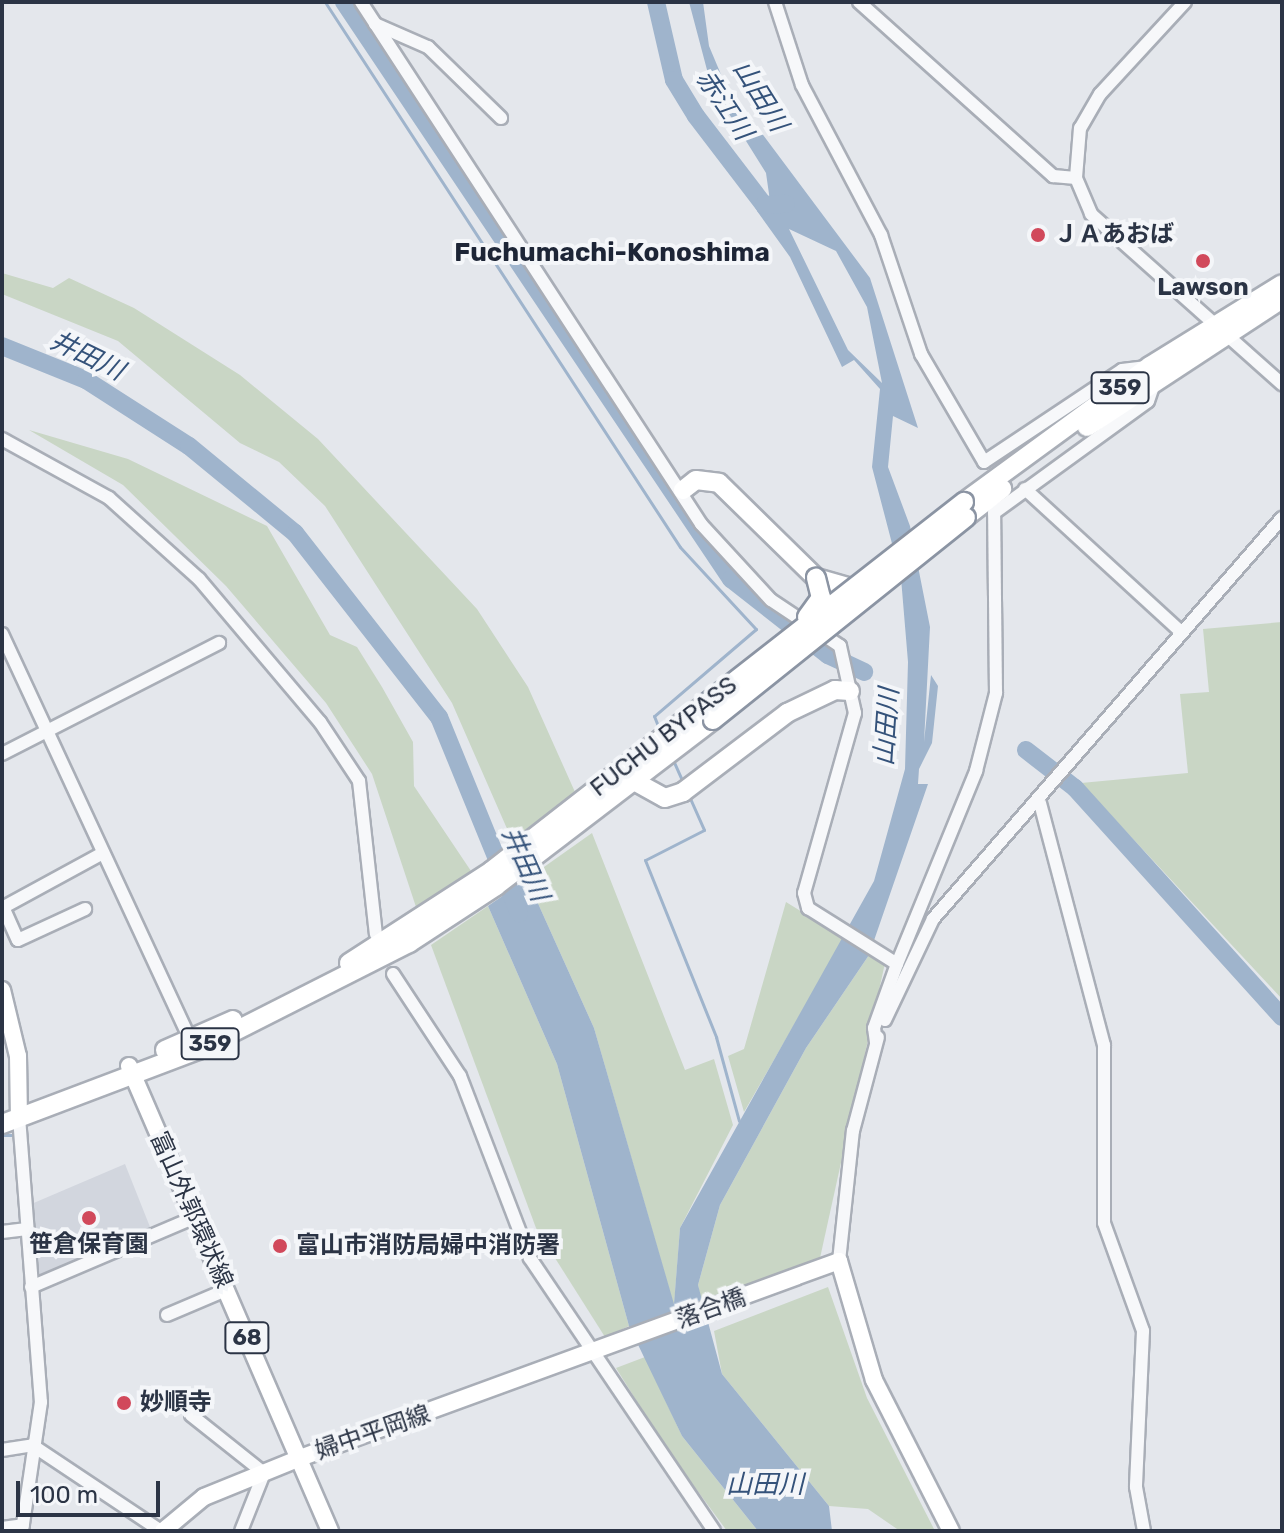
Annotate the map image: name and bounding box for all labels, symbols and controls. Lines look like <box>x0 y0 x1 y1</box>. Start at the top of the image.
water label: 山田川 <box>726 55 794 137</box>
water label: 赤江川 <box>689 64 759 146</box>
place label: ＪＡあおば <box>1054 221 1174 249</box>
marker: ＪＡあおば <box>1029 226 1047 244</box>
district label: Fuchumachi-Konoshima <box>454 237 770 269</box>
marker: Lawson <box>1194 252 1212 270</box>
place label: Lawson <box>1157 274 1249 302</box>
water label: 井田川 <box>45 325 129 387</box>
road number: 359 <box>1090 370 1150 406</box>
street label: FUCHU BYPASS <box>585 671 743 803</box>
water label: 山田川 <box>869 687 905 767</box>
water label: 井田川 <box>495 822 555 906</box>
road number: 359 <box>180 1026 240 1062</box>
street label: 富山外郭環状線 <box>144 1127 238 1293</box>
marker: 笹倉保育園 <box>80 1209 98 1227</box>
place label: 笹倉保育園 <box>29 1231 149 1259</box>
place label: 富山市消防局婦中消防署 <box>296 1232 560 1260</box>
marker: 富山市消防局婦中消防署 <box>271 1237 289 1255</box>
street label: 落合橋 <box>672 1283 750 1335</box>
road number: 68 <box>223 1320 271 1356</box>
place label: 妙順寺 <box>140 1389 212 1417</box>
marker: 妙順寺 <box>115 1394 133 1412</box>
street label: 婦中平岡線 <box>312 1400 434 1466</box>
scale bar <box>20 1465 164 1515</box>
water label: 山田川 <box>726 1469 804 1501</box>
text: 100 m <box>30 1481 98 1509</box>

